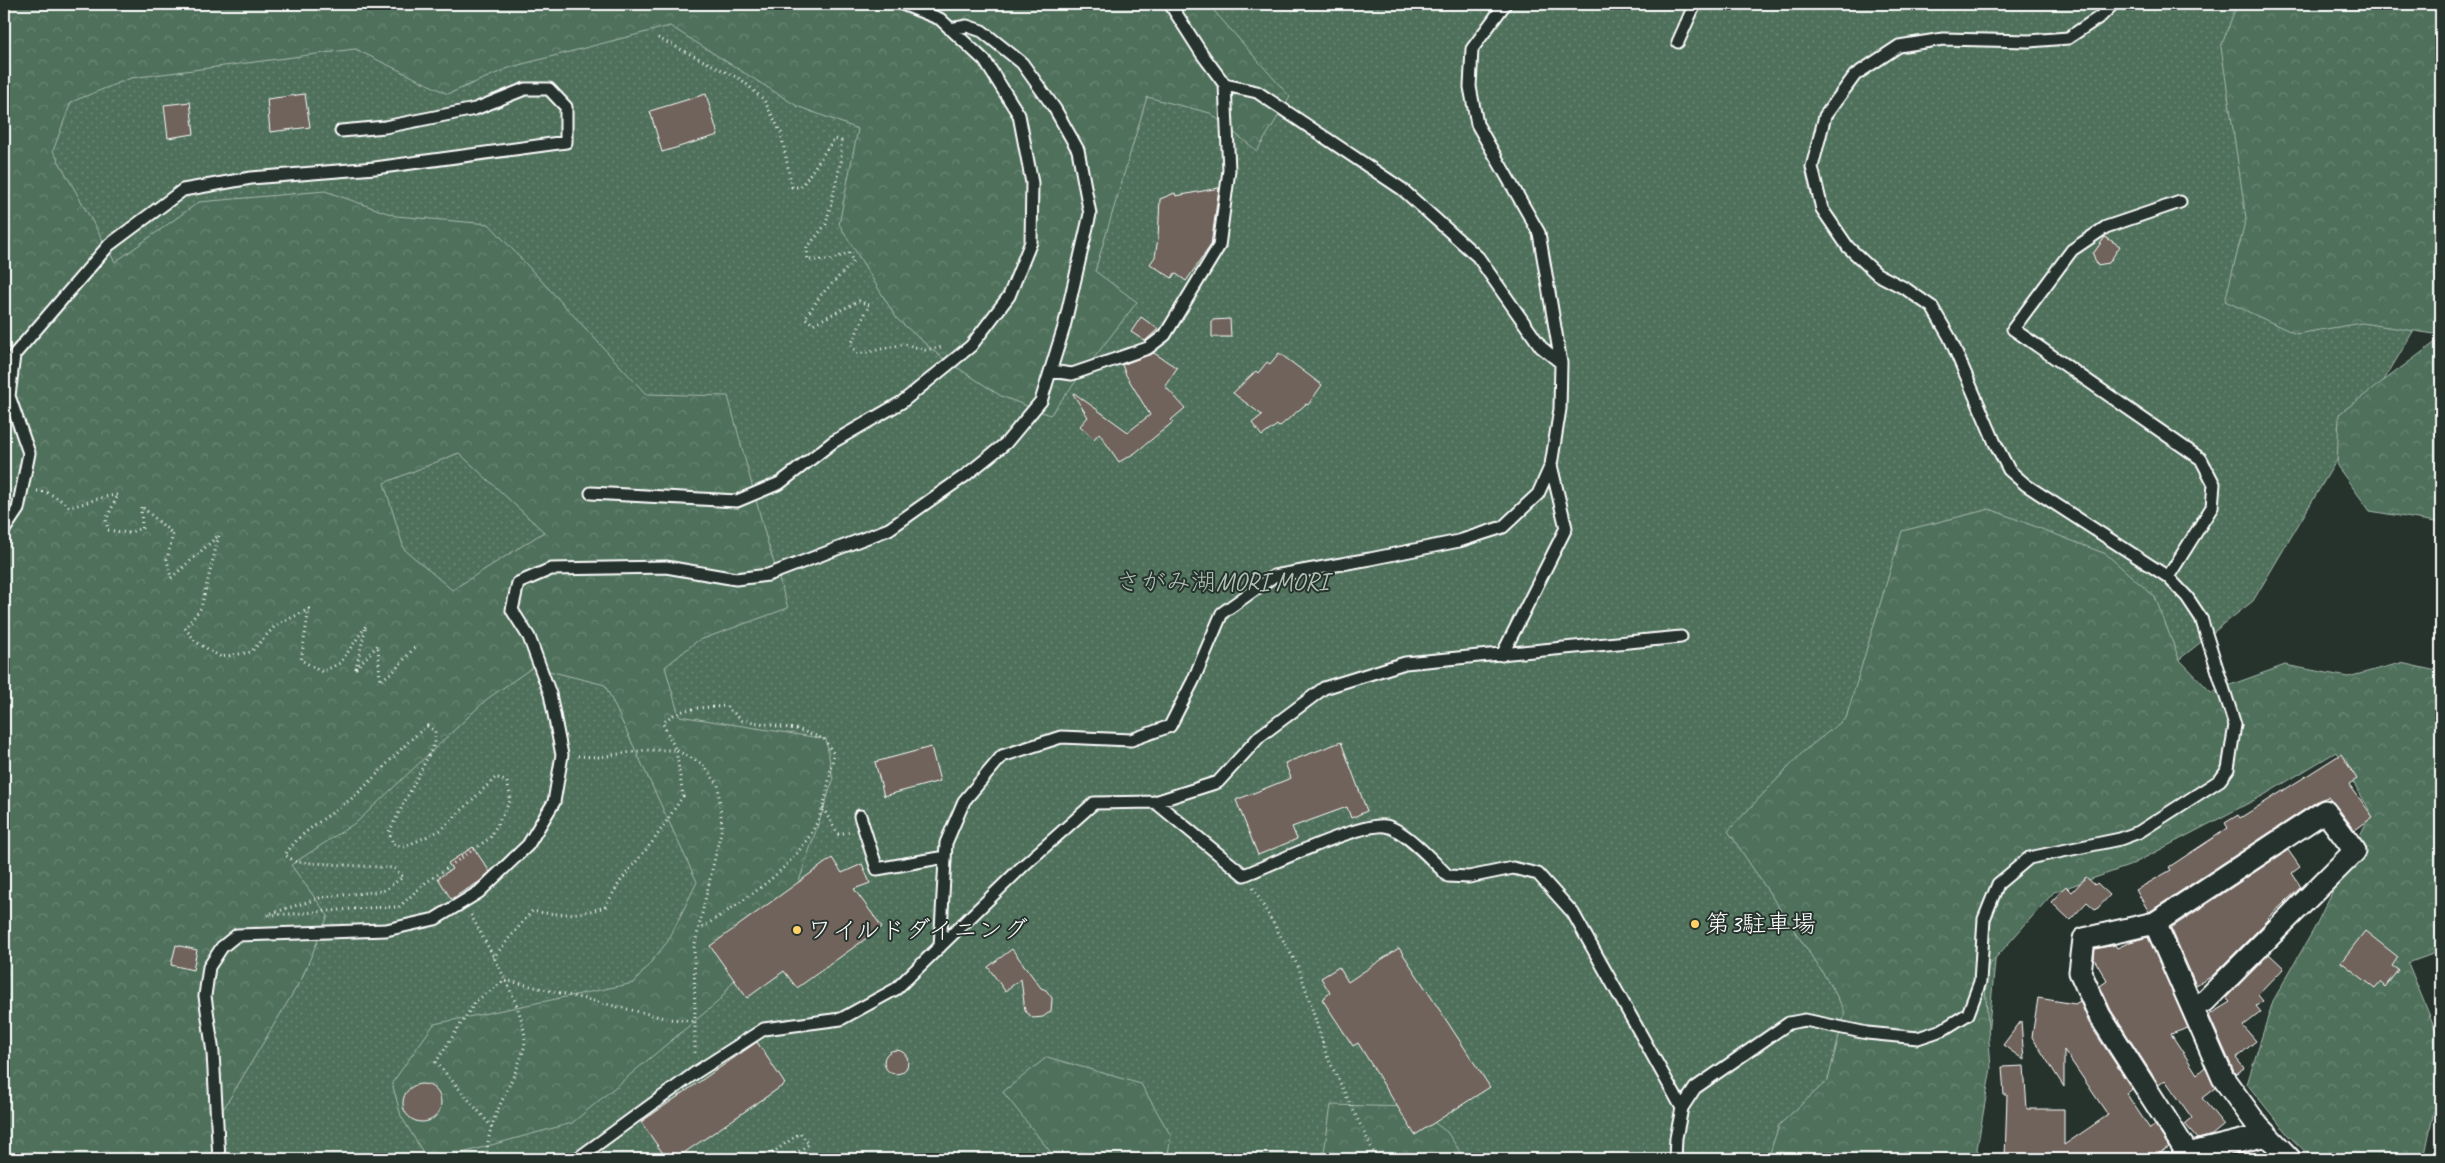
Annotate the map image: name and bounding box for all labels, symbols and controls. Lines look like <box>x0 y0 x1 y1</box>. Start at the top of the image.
park label: さがみ湖MORI MORI <box>1116 566 1334 598</box>
place label: 第3駐車場 <box>1705 908 1816 940</box>
place label: ワイルドダイニング <box>807 914 1028 946</box>
marker: 第3駐車場 <box>1689 918 1701 930</box>
marker: ワイルドダイニング <box>791 924 803 936</box>

